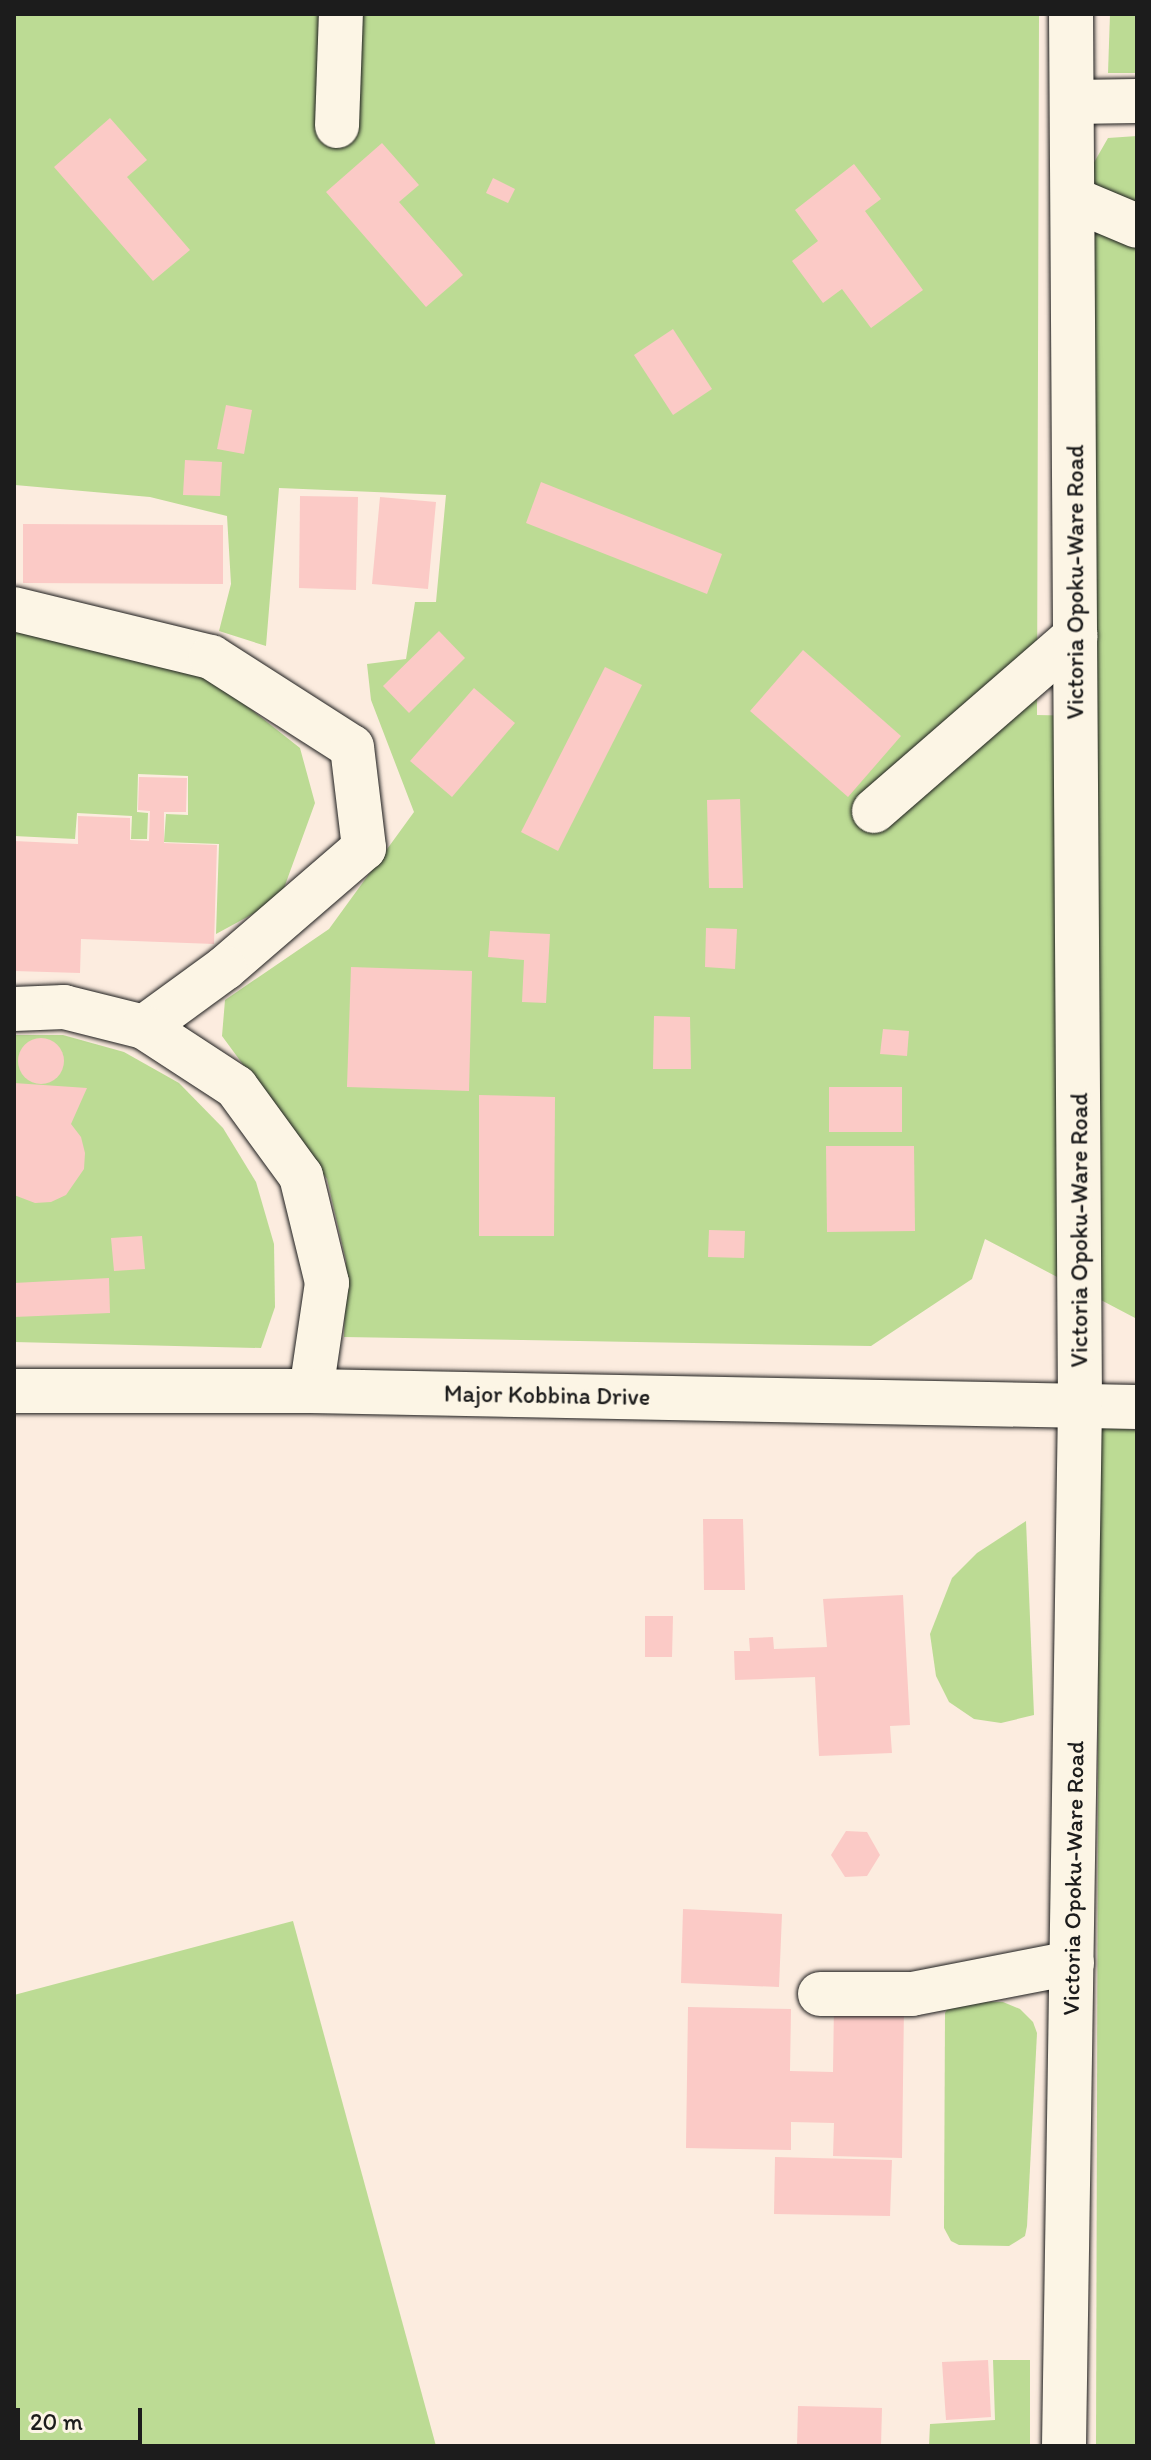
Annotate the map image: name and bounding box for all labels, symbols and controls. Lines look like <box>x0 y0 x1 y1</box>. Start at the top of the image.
street label: Victoria Opoku-Ware Road <box>1061 445 1089 719</box>
street label: Victoria Opoku-Ware Road <box>1065 1093 1093 1367</box>
street label: Major Kobbina Drive <box>443 1379 651 1411</box>
street label: Victoria Opoku-Ware Road <box>1056 1740 1090 2016</box>
scale bar <box>20 2392 146 2442</box>
text: 20 m <box>30 2407 83 2436</box>

